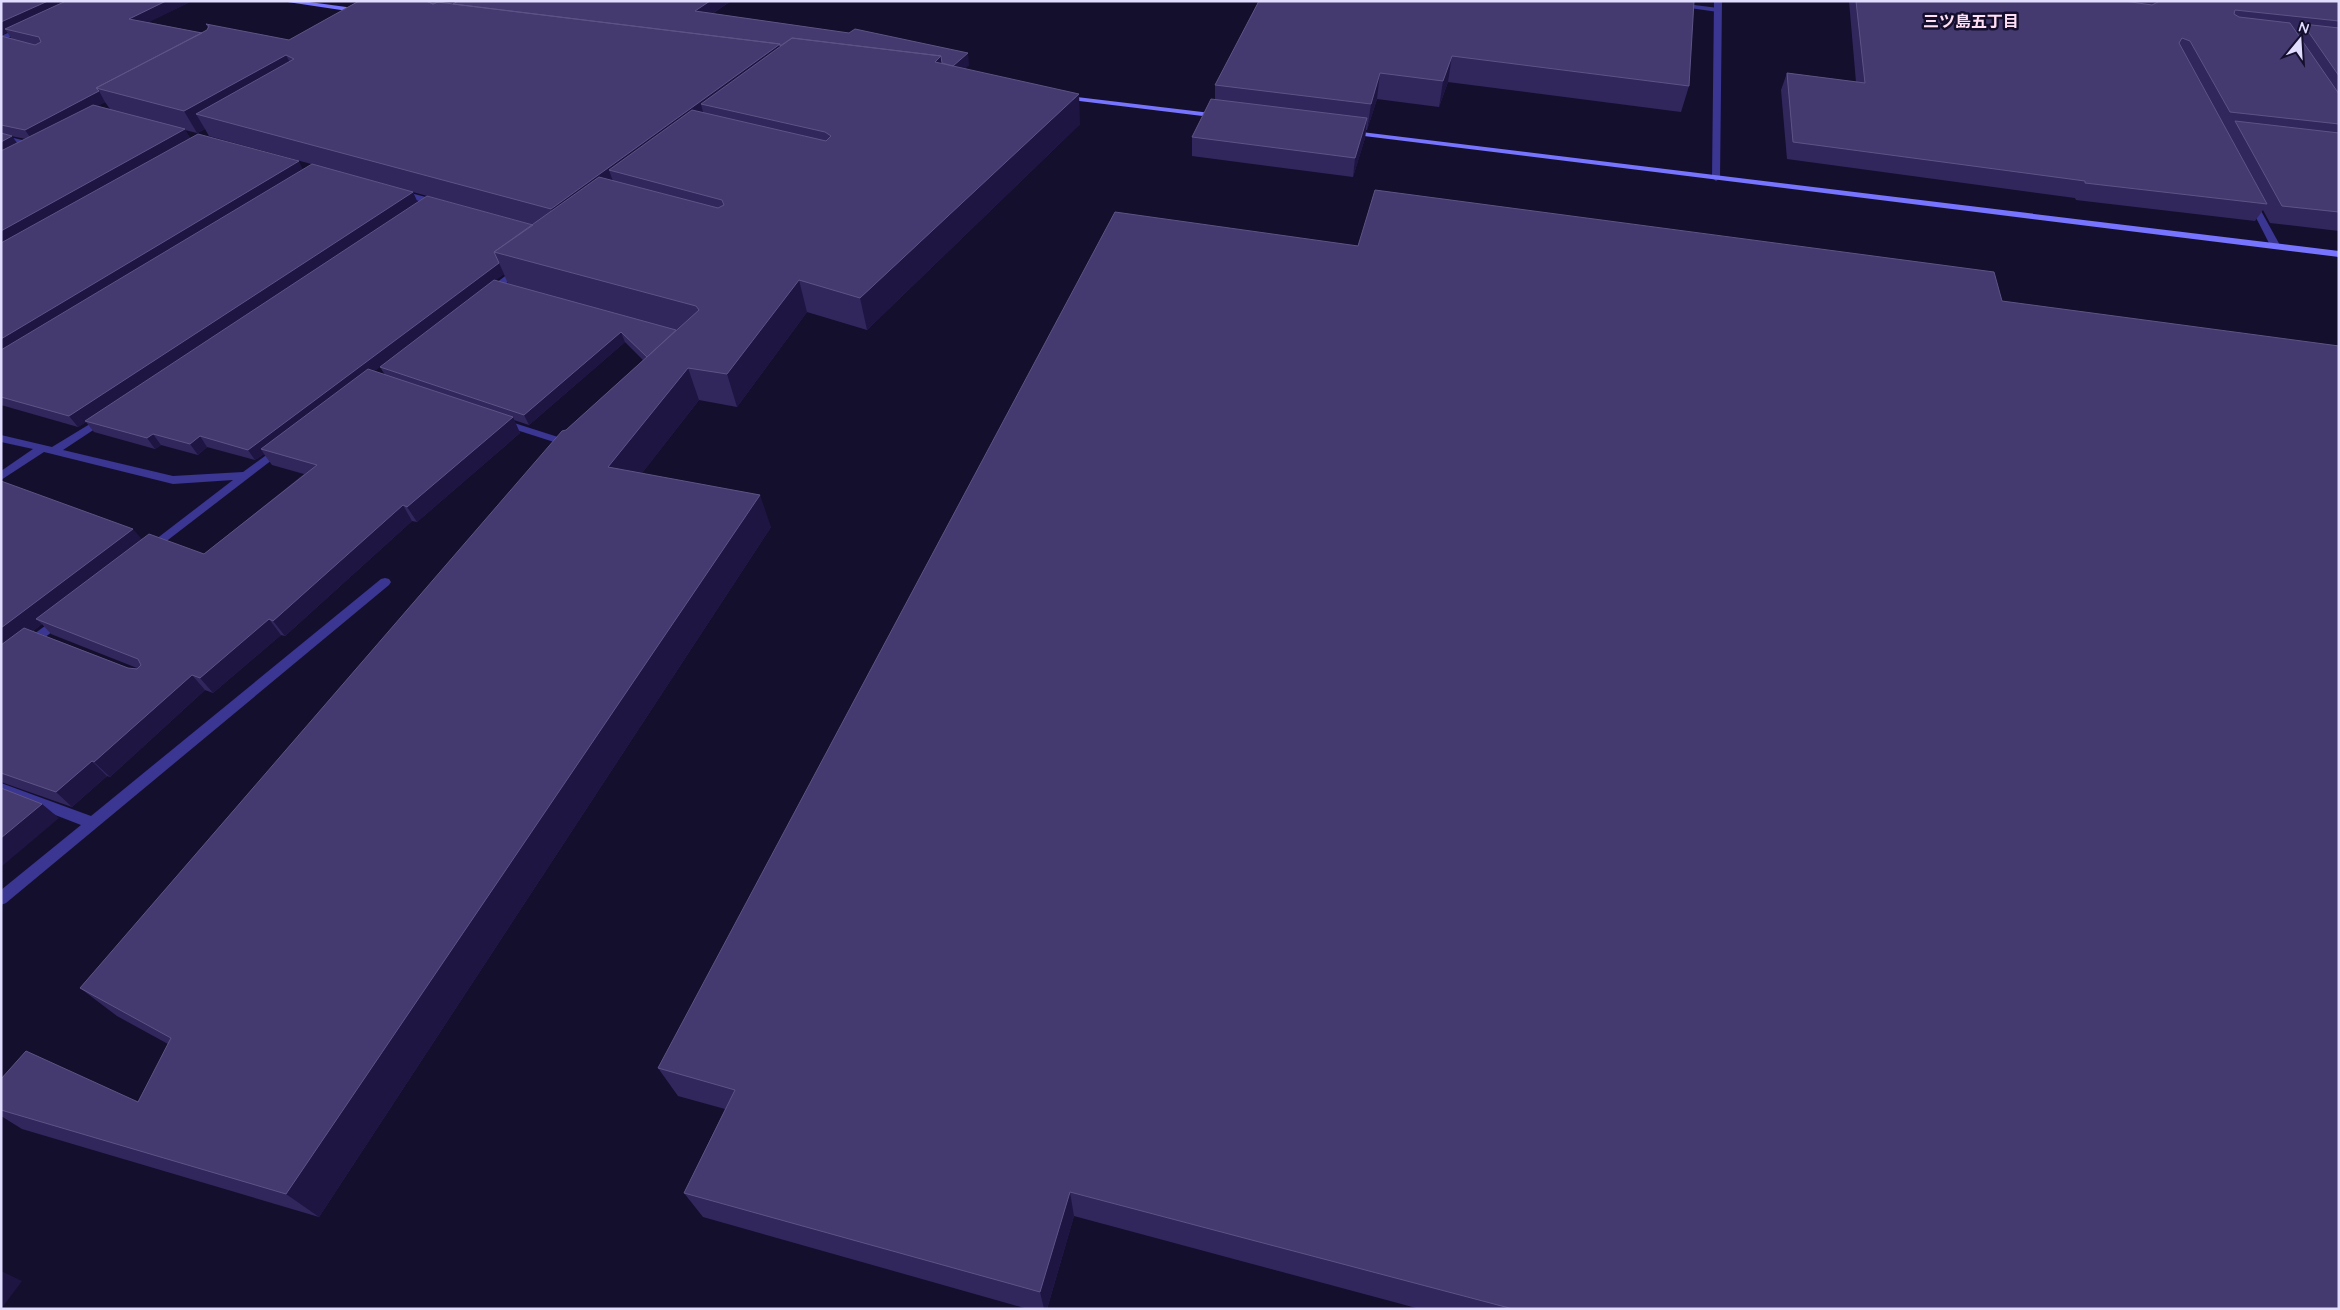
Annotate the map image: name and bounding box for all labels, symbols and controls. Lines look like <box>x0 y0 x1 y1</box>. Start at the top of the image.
district label: 三ツ島五丁目 <box>1923 11 2019 31</box>
north arrow <box>2275 15 2325 65</box>
text: N <box>2296 17 2312 38</box>

